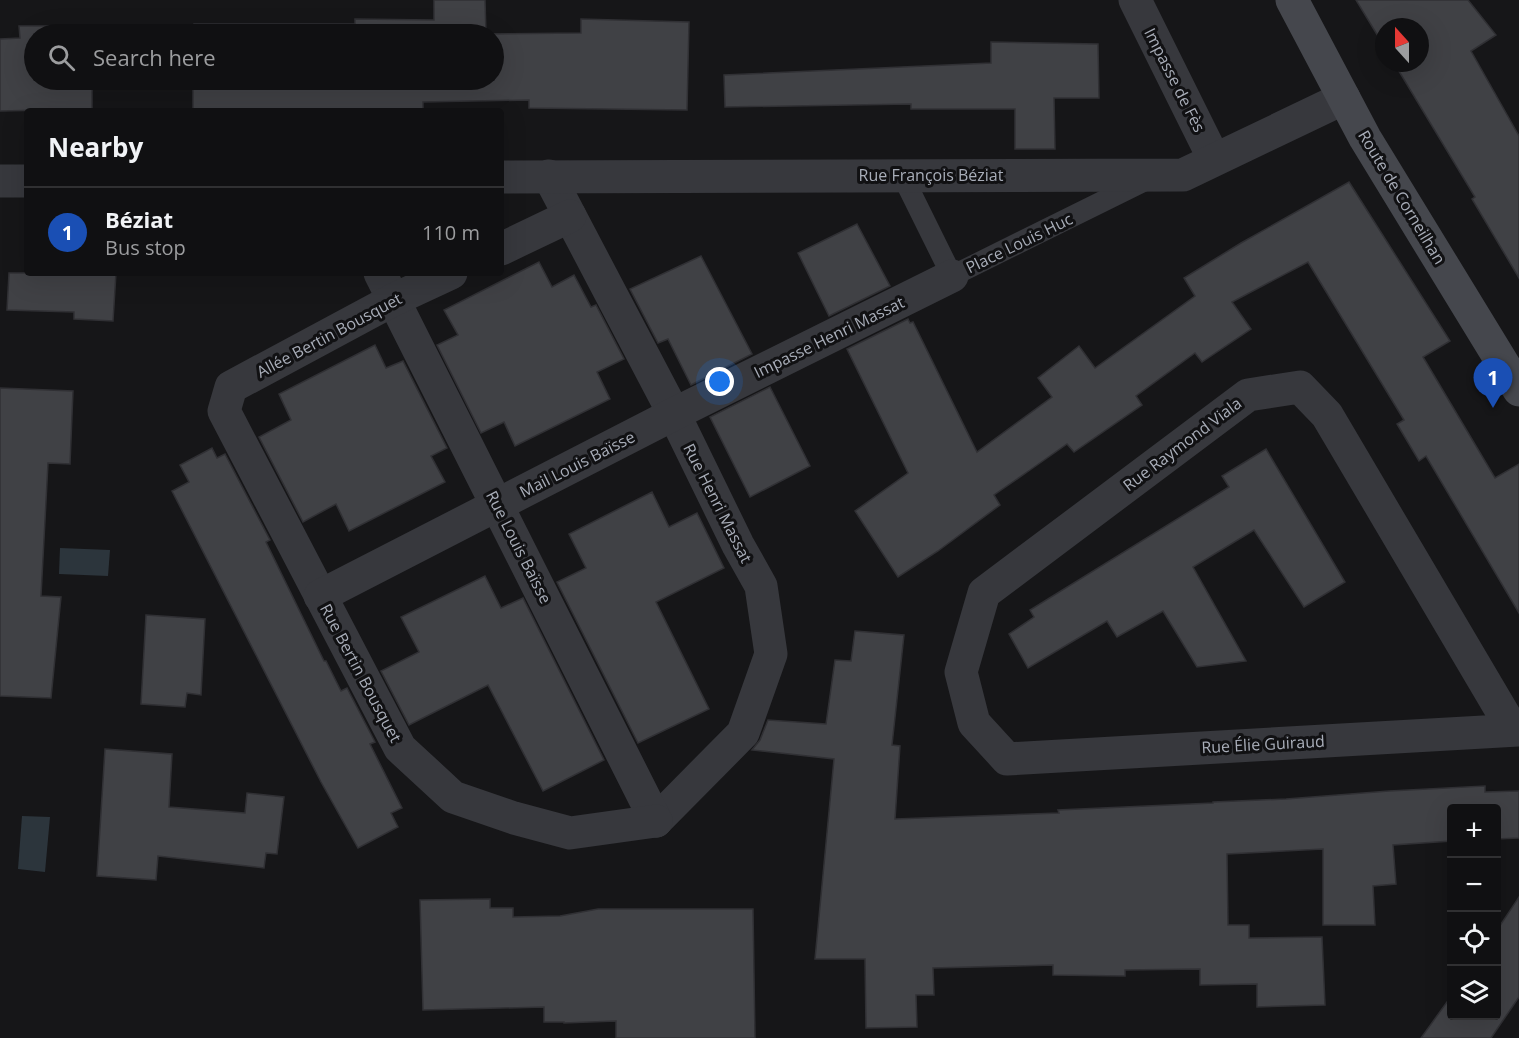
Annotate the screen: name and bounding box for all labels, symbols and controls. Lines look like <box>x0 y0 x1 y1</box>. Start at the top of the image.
north arrow <box>1375 18 1429 72</box>
search box <box>24 24 504 90</box>
street label: Impasse de Fès <box>1139 24 1211 136</box>
icon: search <box>45 41 78 74</box>
text: Search here <box>93 42 216 72</box>
street label: Route de Corneilhan <box>1353 126 1451 268</box>
text: Nearby <box>48 129 143 165</box>
street label: Rue François Béziat <box>859 164 1004 186</box>
text: Béziat <box>105 204 173 234</box>
street label: Place Louis Huc <box>962 207 1076 278</box>
text: 1 <box>62 219 73 246</box>
text: 110 m <box>422 219 480 246</box>
text: Bus stop <box>105 234 186 261</box>
street label: Allée Bertin Bousquet <box>253 287 406 383</box>
street label: Impasse Henri Massat <box>750 291 908 383</box>
pin: 1 <box>1474 358 1512 408</box>
your location <box>705 367 734 396</box>
street label: Rue Raymond Viala <box>1118 392 1246 496</box>
street label: Mail Louis Baïsse <box>516 425 638 503</box>
street label: Rue Henri Massat <box>678 440 758 567</box>
street label: Rue Louis Baïsse <box>481 487 557 607</box>
street label: Rue Bertin Bousquet <box>315 600 407 746</box>
street label: Rue Élie Guiraud <box>1201 730 1325 758</box>
map controls <box>1447 804 1501 1020</box>
button: + <box>1447 804 1501 858</box>
button: − <box>1447 858 1501 912</box>
button: locate <box>1447 912 1501 966</box>
button: layers <box>1447 966 1501 1020</box>

